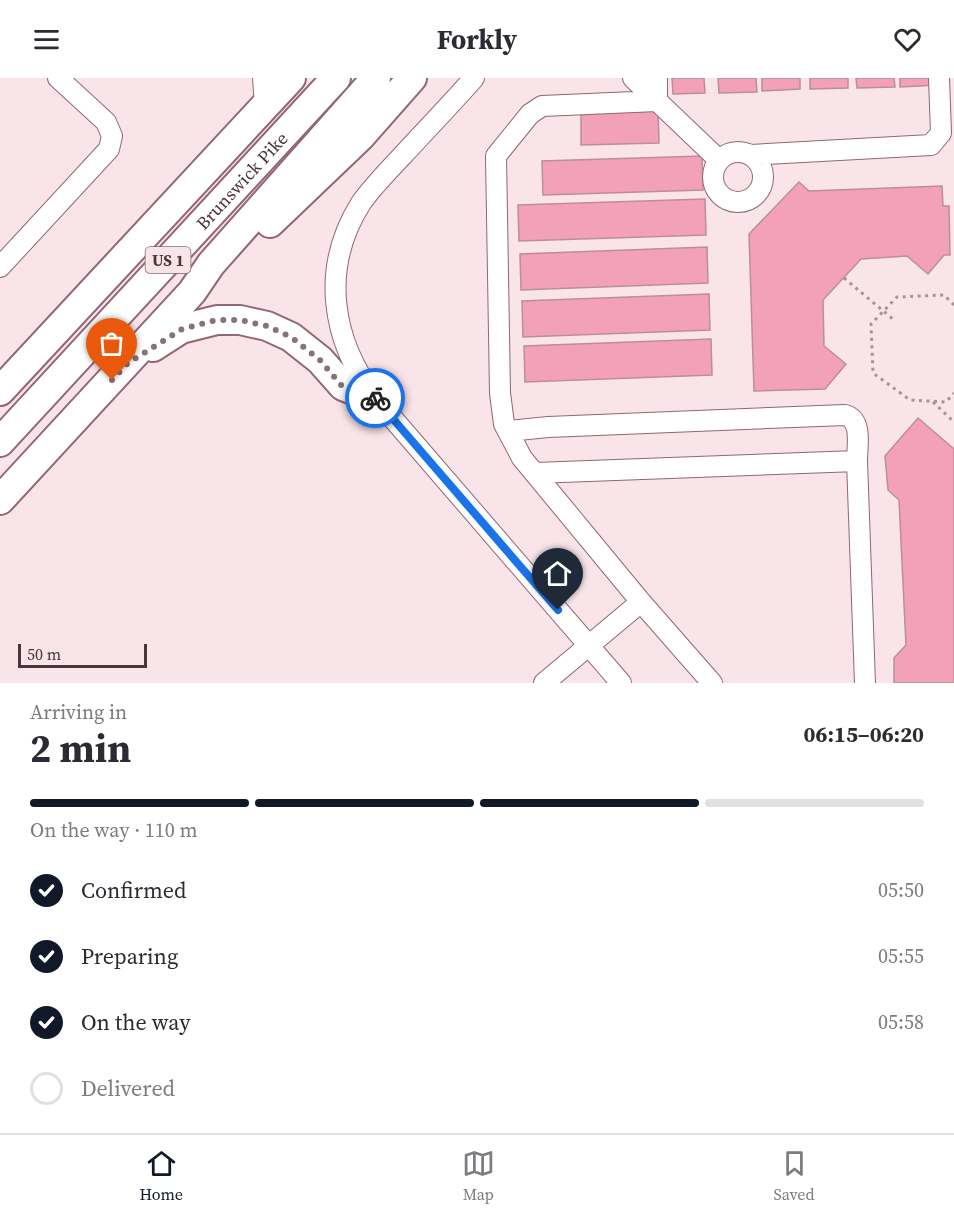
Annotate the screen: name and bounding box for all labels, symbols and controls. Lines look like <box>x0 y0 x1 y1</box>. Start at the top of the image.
text: Forkly <box>437 21 517 58</box>
icon: menu <box>30 23 63 56</box>
icon: heart <box>891 23 924 56</box>
street label: Brunswick Pike <box>190 126 293 235</box>
road number: US 1 <box>146 247 190 273</box>
pin <box>86 318 137 380</box>
icon: bag <box>95 327 128 360</box>
courier <box>345 368 405 428</box>
icon: bike <box>359 382 392 415</box>
pin <box>532 548 583 610</box>
icon: home <box>541 557 574 590</box>
scale bar <box>18 641 147 668</box>
text: 50 m <box>27 643 61 665</box>
text: Arriving in <box>30 698 127 726</box>
text: 06:15–06:20 <box>804 719 924 749</box>
text: 2 min <box>30 722 131 775</box>
text: On the way · 110 m <box>30 816 197 844</box>
icon: check <box>30 874 63 907</box>
text: Confirmed <box>81 875 186 905</box>
text: 05:50 <box>878 876 924 904</box>
icon: check <box>30 940 63 973</box>
text: Preparing <box>81 941 178 971</box>
text: 05:55 <box>878 942 924 970</box>
icon: check <box>30 1006 63 1039</box>
text: On the way <box>81 1007 190 1037</box>
text: 05:58 <box>878 1008 924 1036</box>
text: Delivered <box>81 1073 175 1103</box>
tab: Home <box>139 1147 183 1205</box>
tab: Map <box>462 1147 495 1205</box>
tab: Saved <box>774 1147 815 1205</box>

